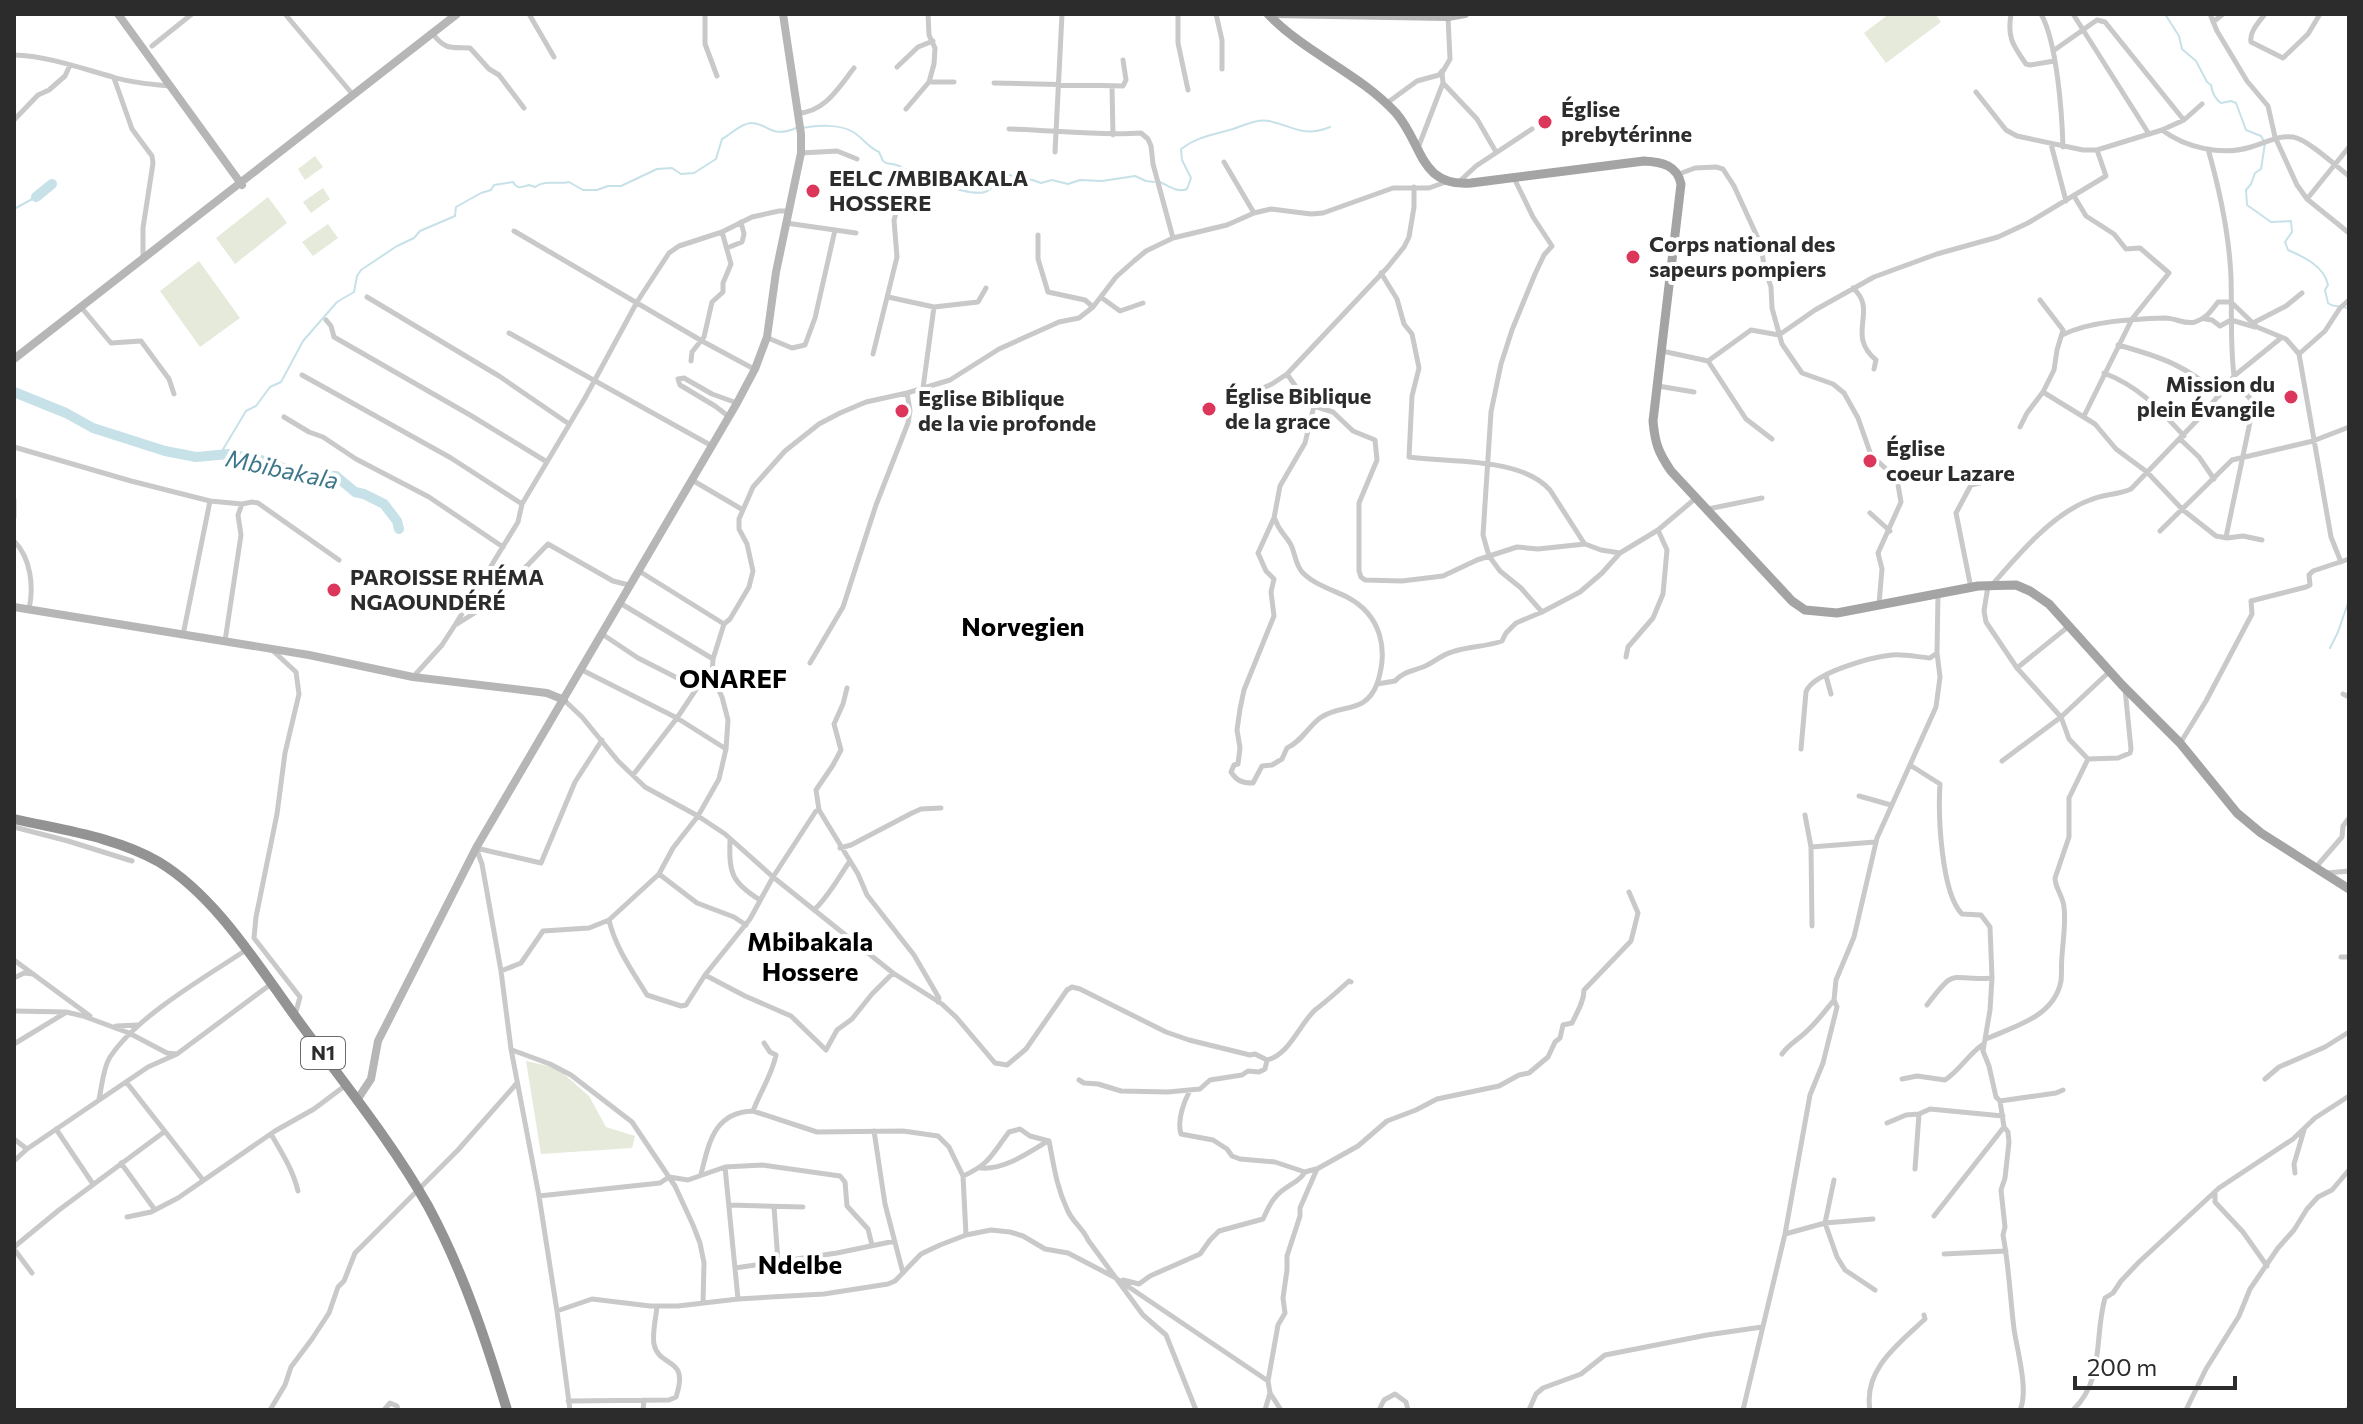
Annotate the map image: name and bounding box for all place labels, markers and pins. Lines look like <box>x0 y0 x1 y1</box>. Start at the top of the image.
place label: Église prebytérinne <box>1561 95 1692 147</box>
marker: Église prebytérinne <box>1536 113 1554 131</box>
place label: EELC /MBIBAKALA HOSSERE <box>829 164 1028 216</box>
marker: EELC /MBIBAKALA HOSSERE <box>804 182 822 200</box>
place label: Corps national des sapeurs pompiers <box>1649 230 1836 282</box>
marker: Corps national des sapeurs pompiers <box>1624 248 1642 266</box>
place label: Mission du plein Évangile <box>2137 370 2275 422</box>
place label: Église Biblique de la grace <box>1225 382 1371 434</box>
place label: Eglise Biblique de la vie profonde <box>918 384 1096 436</box>
marker: Mission du plein Évangile <box>2282 388 2300 406</box>
marker: Église Biblique de la grace <box>1200 400 1218 418</box>
marker: Eglise Biblique de la vie profonde <box>893 402 911 420</box>
place label: Église coeur Lazare <box>1886 434 2015 486</box>
marker: Église coeur Lazare <box>1861 452 1879 470</box>
place label: PAROISSE RHÉMA NGAOUNDÉRÉ <box>350 563 544 615</box>
marker: PAROISSE RHÉMA NGAOUNDÉRÉ <box>325 581 343 599</box>

